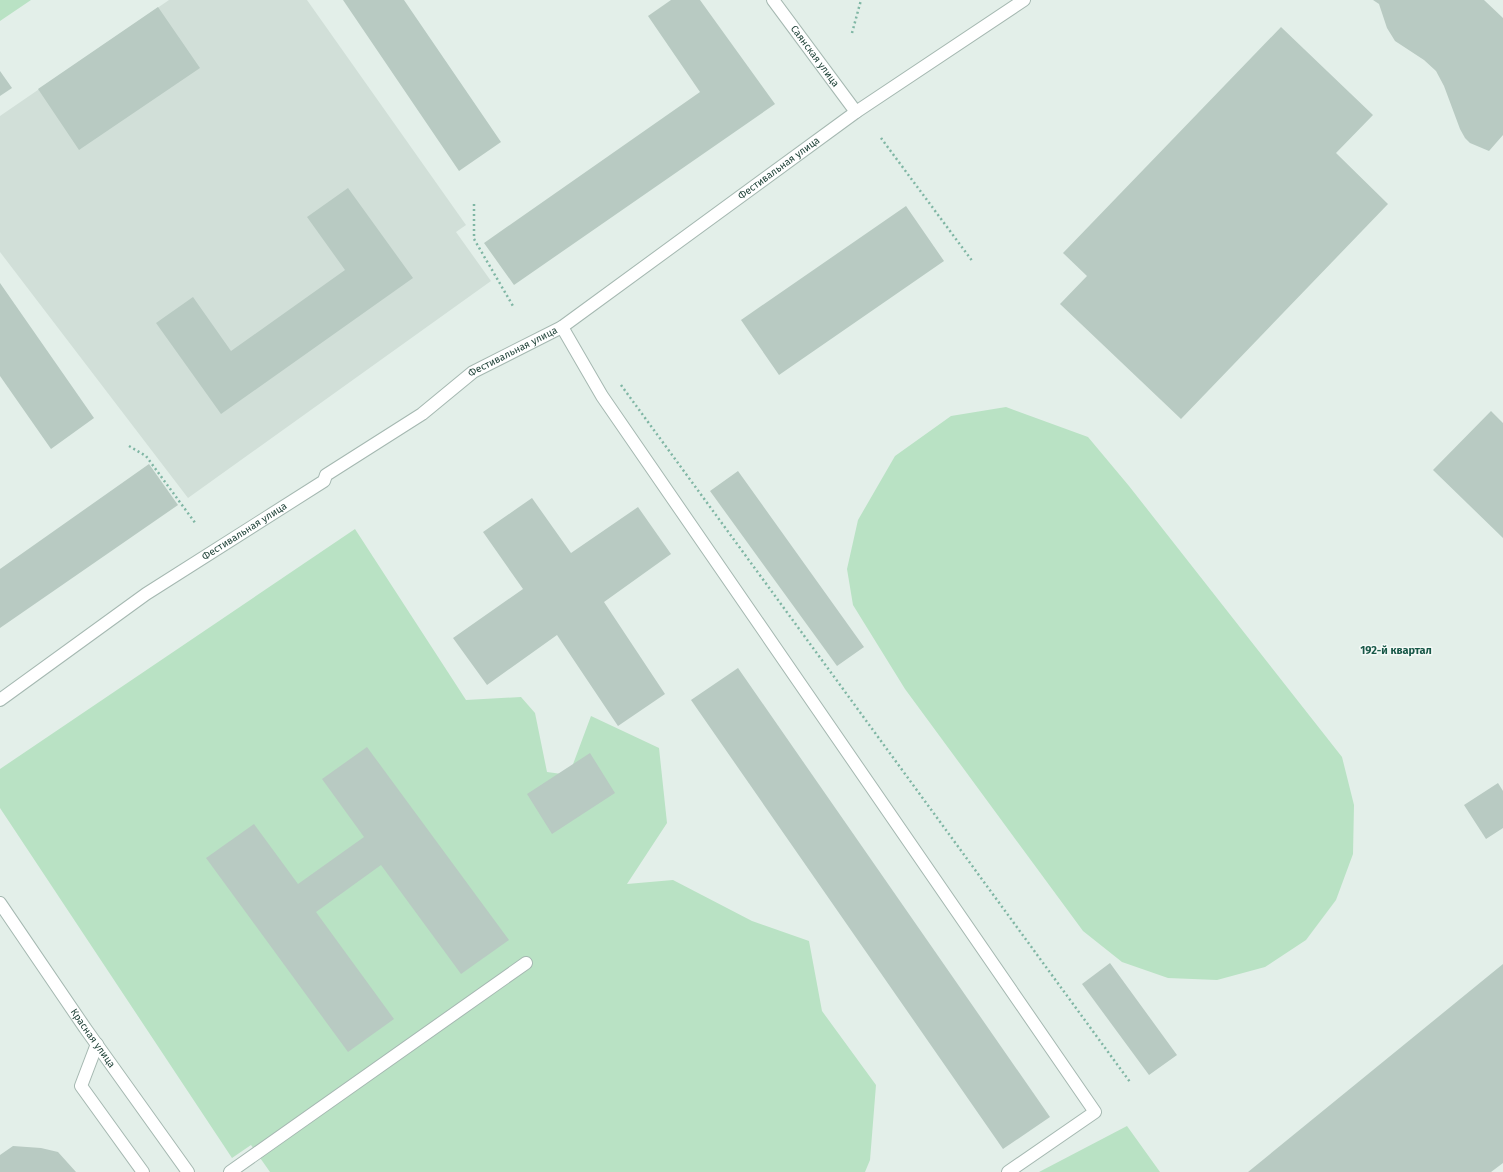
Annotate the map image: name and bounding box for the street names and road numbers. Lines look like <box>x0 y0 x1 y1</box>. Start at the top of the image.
street label: Саянская улица <box>788 23 841 89</box>
street label: Фестивальная улица <box>736 134 822 202</box>
street label: Фестивальная улица <box>466 324 559 380</box>
street label: Фестивальная улица <box>200 500 289 563</box>
street label: Красная улица <box>68 1007 118 1070</box>

